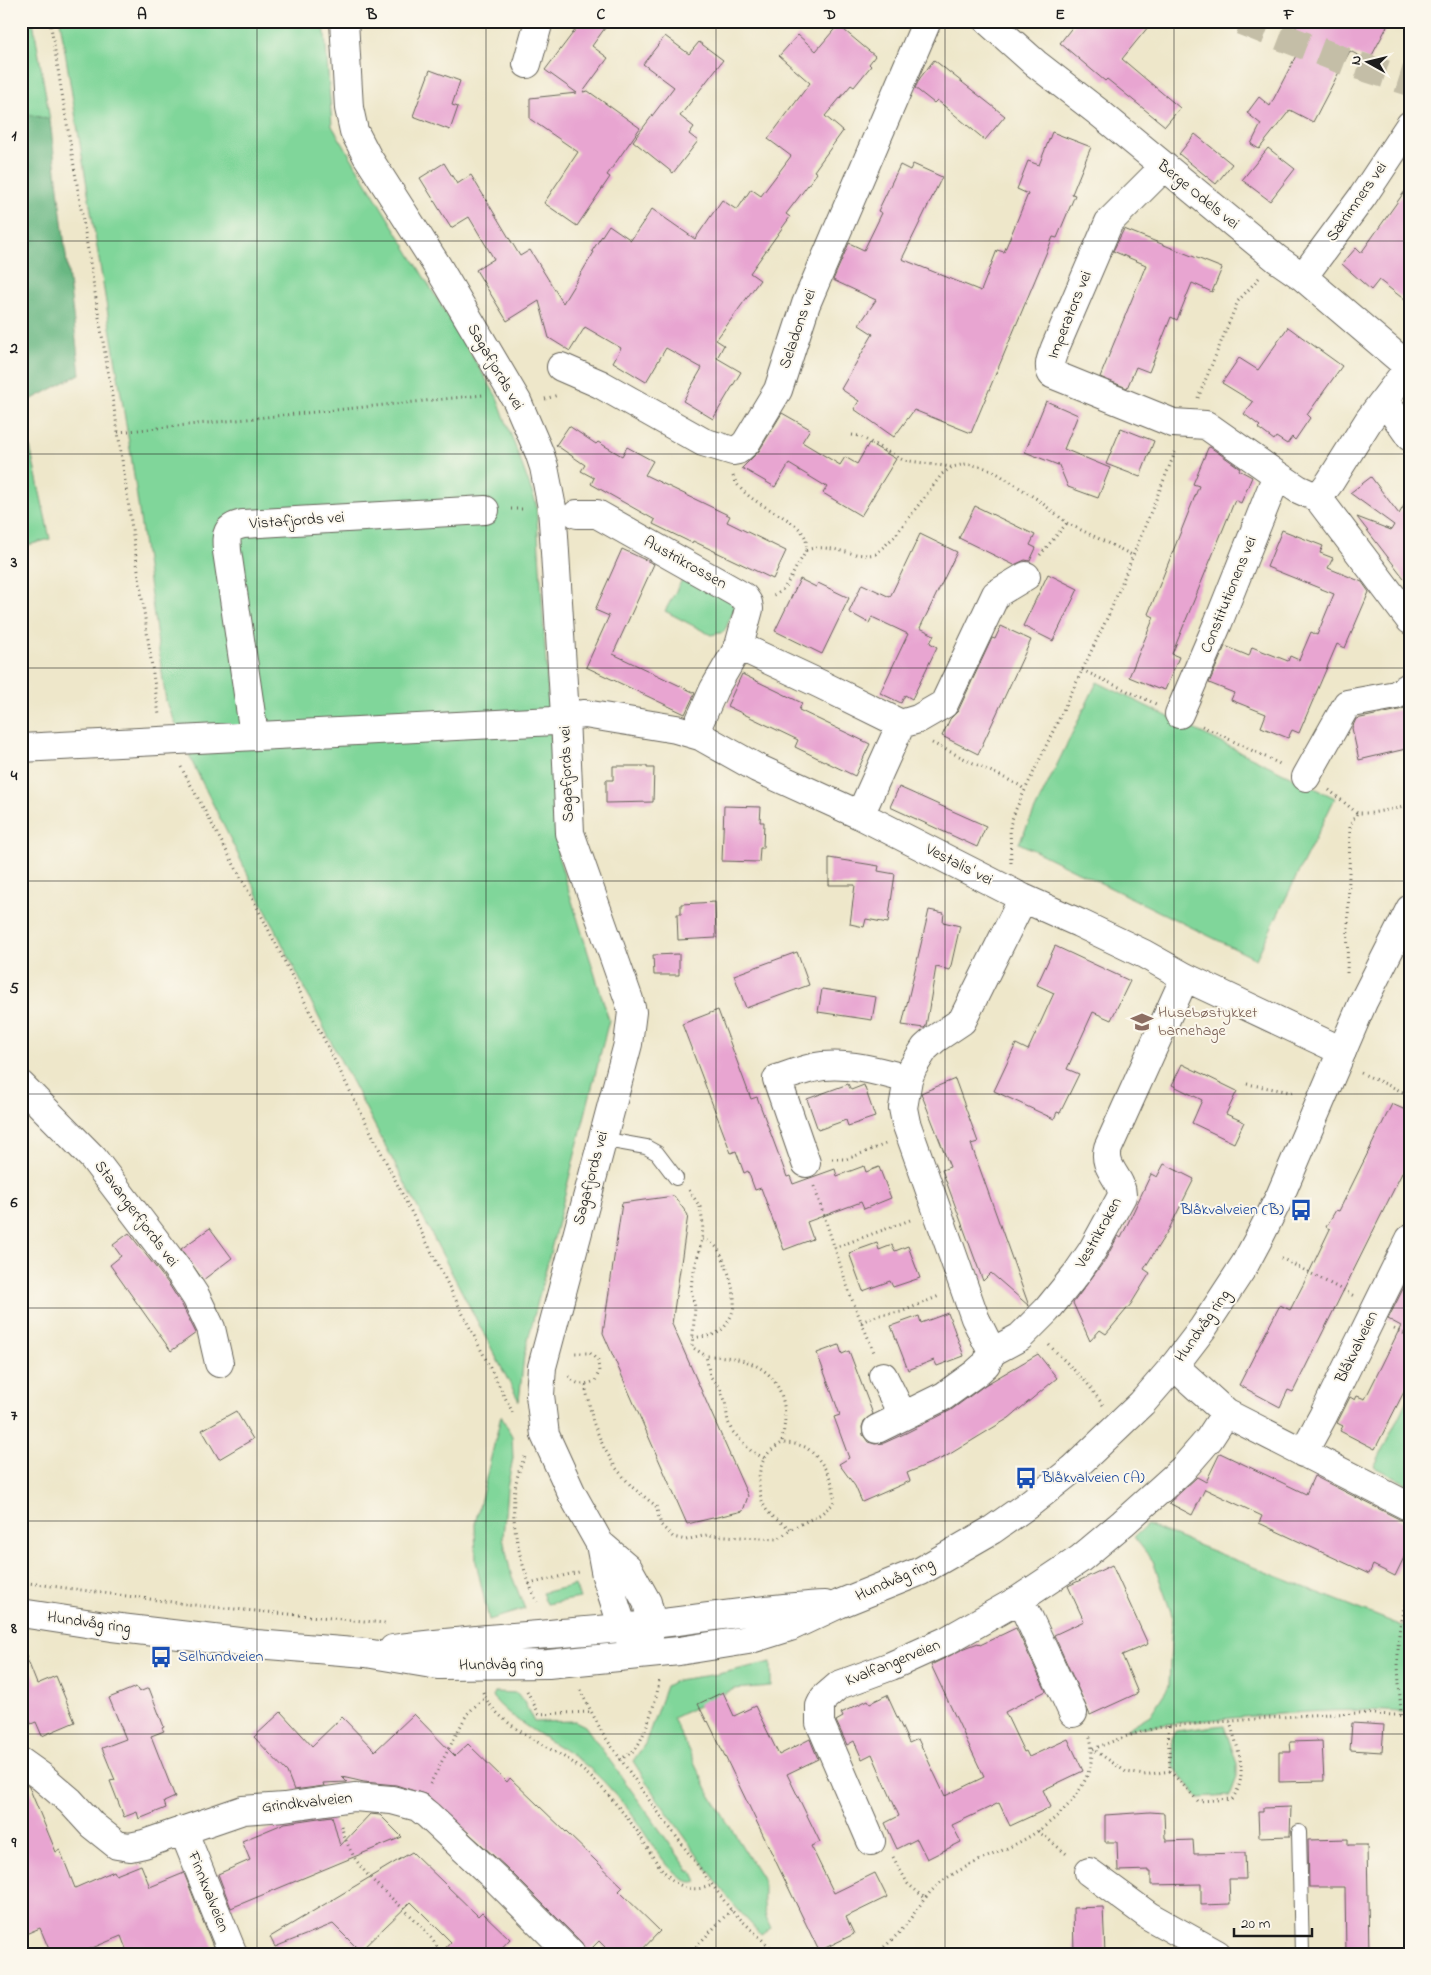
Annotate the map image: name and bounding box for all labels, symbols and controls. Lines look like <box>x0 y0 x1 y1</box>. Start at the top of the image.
text: A <box>137 3 147 27</box>
text: B <box>366 3 378 27</box>
text: C <box>597 3 606 27</box>
text: D <box>823 3 836 27</box>
text: E <box>1055 3 1065 27</box>
text: F <box>1283 3 1295 27</box>
north arrow <box>1344 38 1394 88</box>
text: N <box>1346 54 1368 67</box>
text: 1 <box>11 124 17 148</box>
street label: Berge Odels vei <box>1151 154 1244 236</box>
street label: Særimners vei <box>1321 157 1394 247</box>
street label: Imperators vei <box>1041 267 1099 363</box>
street label: Seladons vei <box>773 286 823 372</box>
street label: Sagafjords vei <box>460 319 530 415</box>
text: 2 <box>9 337 18 361</box>
street label: Vistafjords vei <box>248 506 345 536</box>
street label: Austrikrossen <box>639 530 731 596</box>
street label: Constitutionens vei <box>1195 533 1263 657</box>
text: 3 <box>10 551 18 575</box>
street label: Sagafjords vei <box>553 725 581 823</box>
text: 4 <box>10 764 18 788</box>
street label: Vestalis' vei <box>920 837 997 892</box>
text: 5 <box>9 977 19 1001</box>
place label: Husebøstykket barnehage <box>1158 1001 1258 1043</box>
school or university icon: Husebøstykket barnehage <box>1129 1009 1155 1035</box>
street label: Sagafjords vei <box>567 1128 615 1228</box>
street label: Stavangerfjords vei <box>88 1156 184 1272</box>
text: 6 <box>9 1191 18 1215</box>
street label: Vestrikroken <box>1069 1193 1128 1274</box>
bus stop icon: Blåkvalveien (B) <box>1288 1197 1314 1223</box>
place label: Blåkvalveien (B) <box>1179 1198 1284 1222</box>
street label: Hundvåg ring <box>1169 1285 1237 1367</box>
street label: Blåkvalveien <box>1329 1307 1385 1388</box>
text: 7 <box>11 1404 18 1428</box>
bus stop icon: Blåkvalveien (A) <box>1013 1465 1039 1491</box>
place label: Blåkvalveien (A) <box>1041 1466 1145 1490</box>
street label: Hundvåg ring <box>852 1552 938 1608</box>
street label: Hundvåg ring <box>46 1605 132 1641</box>
text: 8 <box>10 1617 17 1641</box>
street label: Kvalfangerveien <box>842 1633 944 1693</box>
bus stop icon: Selhundveien <box>148 1644 174 1670</box>
place label: Selhundveien <box>178 1645 264 1669</box>
street label: Hundvåg ring <box>459 1652 543 1678</box>
street label: Grindkvalveien <box>260 1786 354 1820</box>
text: 9 <box>11 1831 17 1855</box>
street label: Finnkvalveien <box>181 1847 235 1936</box>
scale bar <box>1234 1905 1311 1937</box>
text: 20 m <box>1241 1913 1271 1935</box>

